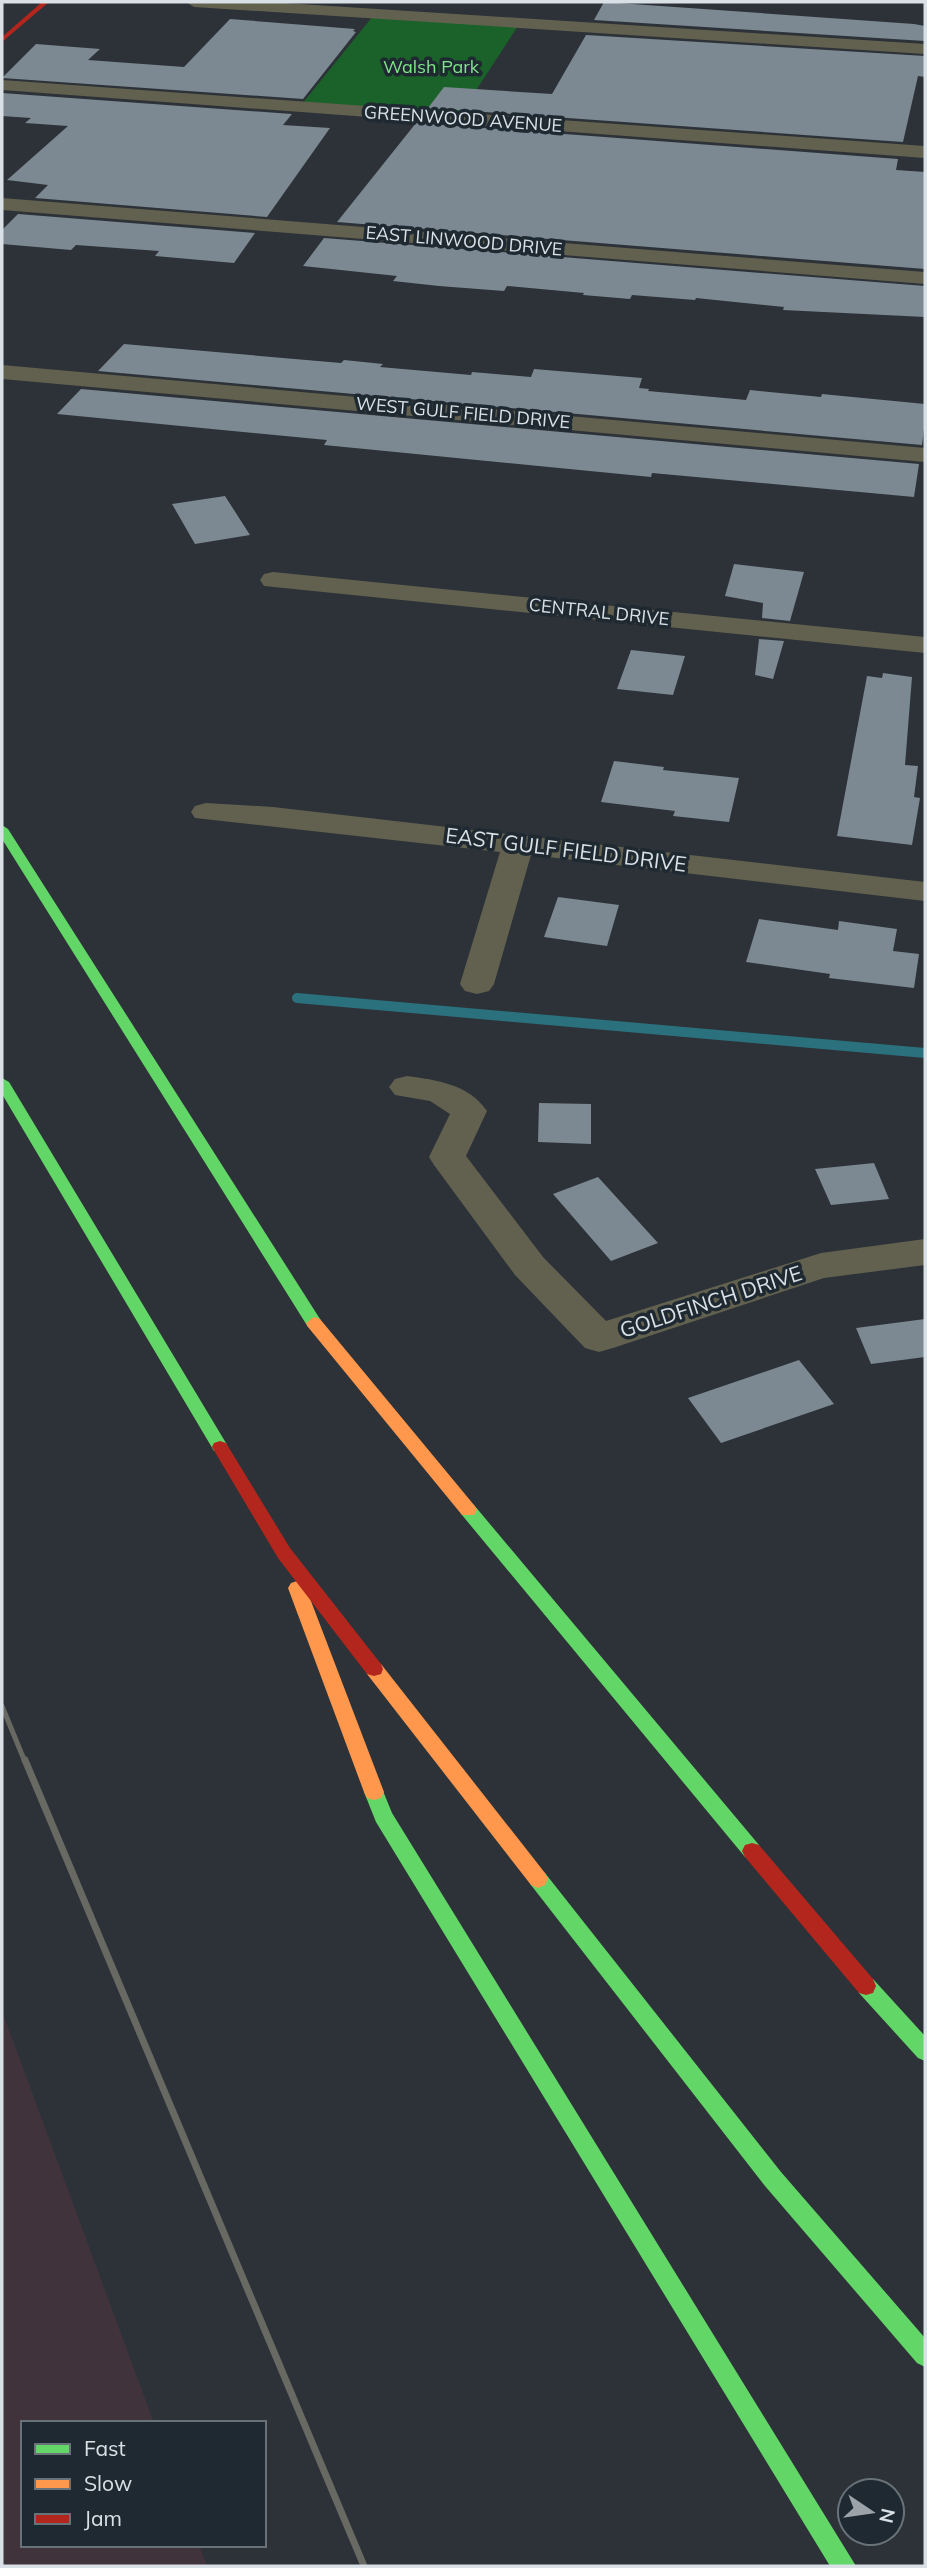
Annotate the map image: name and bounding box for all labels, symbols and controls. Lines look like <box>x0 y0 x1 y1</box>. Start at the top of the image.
park label: Walsh Park <box>383 55 480 78</box>
street label: GREENWOOD AVENUE <box>363 100 563 137</box>
street label: EAST LINWOOD DRIVE <box>365 220 563 261</box>
street label: WEST GULF FIELD DRIVE <box>355 392 571 433</box>
street label: CENTRAL DRIVE <box>528 593 670 630</box>
street label: EAST GULF FIELD DRIVE <box>444 821 688 877</box>
street label: GOLDFINCH DRIVE <box>616 1259 805 1343</box>
legend <box>21 2421 266 2547</box>
text: Fast <box>84 2435 126 2461</box>
text: Slow <box>84 2470 132 2496</box>
north arrow <box>836 2477 906 2547</box>
text: Jam <box>84 2505 122 2531</box>
text: N <box>874 2506 901 2526</box>

